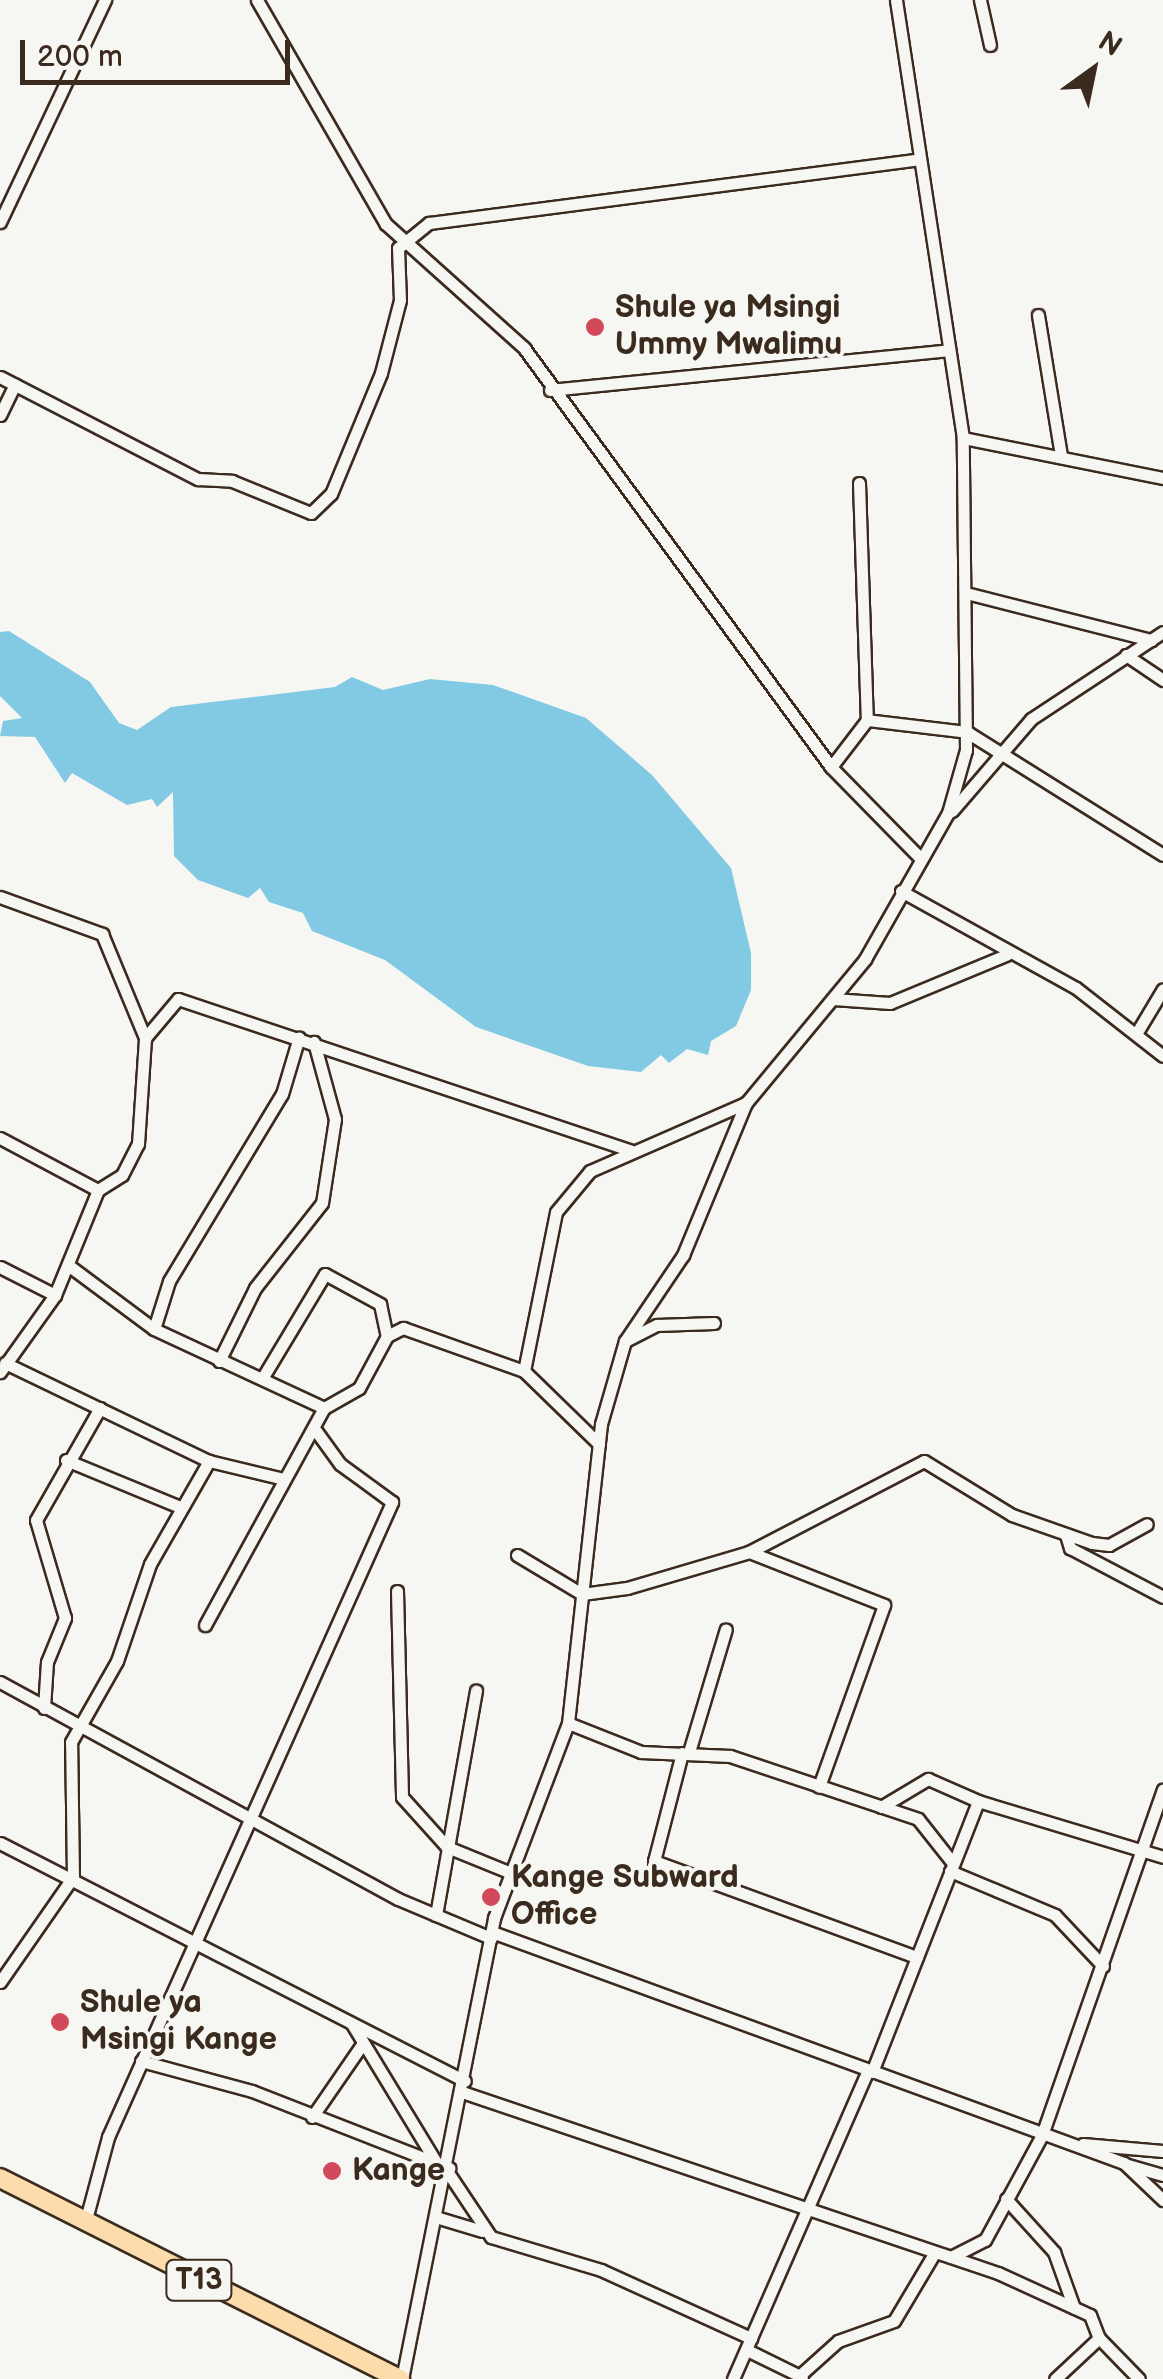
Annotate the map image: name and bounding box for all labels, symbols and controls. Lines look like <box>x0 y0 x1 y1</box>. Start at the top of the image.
scale bar <box>25 20 295 82</box>
north arrow <box>1043 20 1143 120</box>
text: N <box>1092 25 1127 64</box>
text: 200 m <box>37 39 123 75</box>
place label: Shule ya Msingi Ummy Mwalimu <box>615 290 843 365</box>
marker: Shule ya Msingi Ummy Mwalimu <box>584 316 606 338</box>
place label: Kange Subward Office <box>511 1860 739 1935</box>
marker: Kange Subward Office <box>480 1886 502 1908</box>
place label: Shule ya Msingi Kange <box>80 1985 277 2060</box>
marker: Shule ya Msingi Kange <box>49 2011 71 2033</box>
place label: Kange <box>352 2152 445 2190</box>
marker: Kange <box>321 2160 343 2182</box>
road number: T13 <box>164 2255 234 2305</box>

